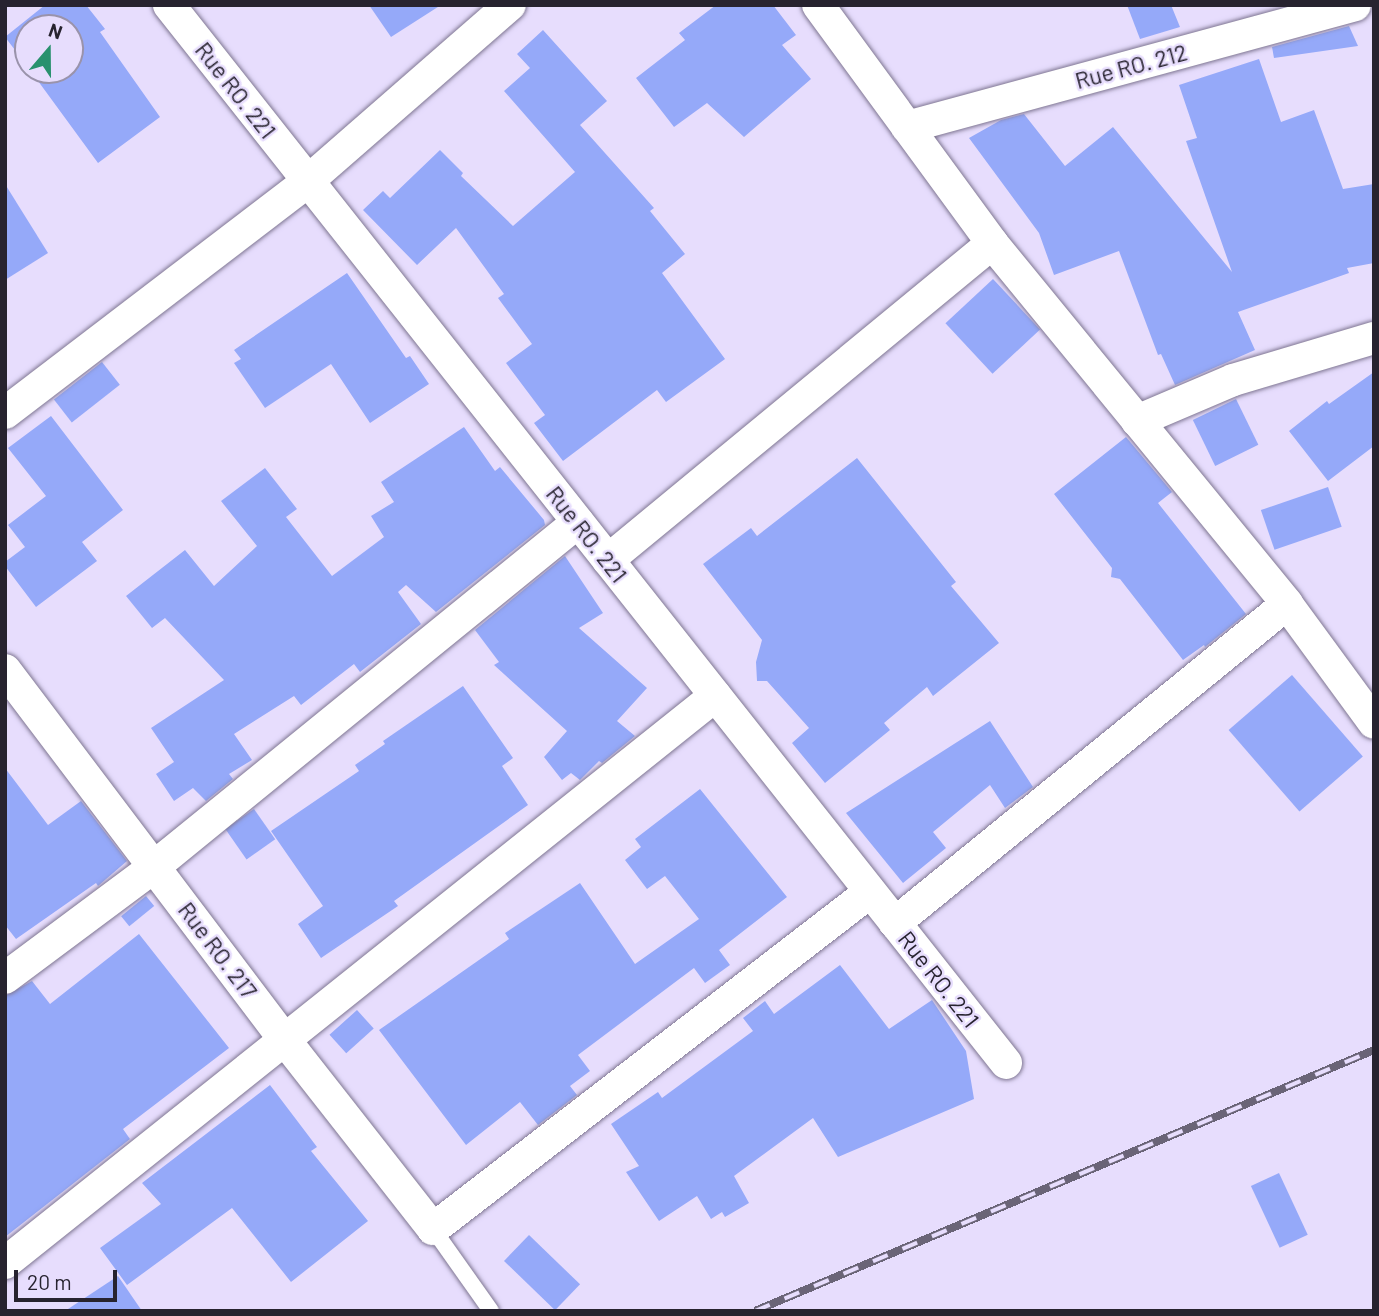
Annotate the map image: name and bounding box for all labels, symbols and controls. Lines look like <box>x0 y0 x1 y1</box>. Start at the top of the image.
north arrow <box>14 14 84 84</box>
text: N <box>46 18 66 44</box>
street label: Rue RO. 221 <box>190 36 282 144</box>
street label: Rue RO. 212 <box>1072 38 1190 94</box>
street label: Rue RO. 221 <box>541 480 633 588</box>
street label: Rue RO. 217 <box>173 896 263 1004</box>
street label: Rue RO. 221 <box>893 925 985 1033</box>
scale bar <box>18 1256 121 1300</box>
text: 20 m <box>27 1269 72 1294</box>

